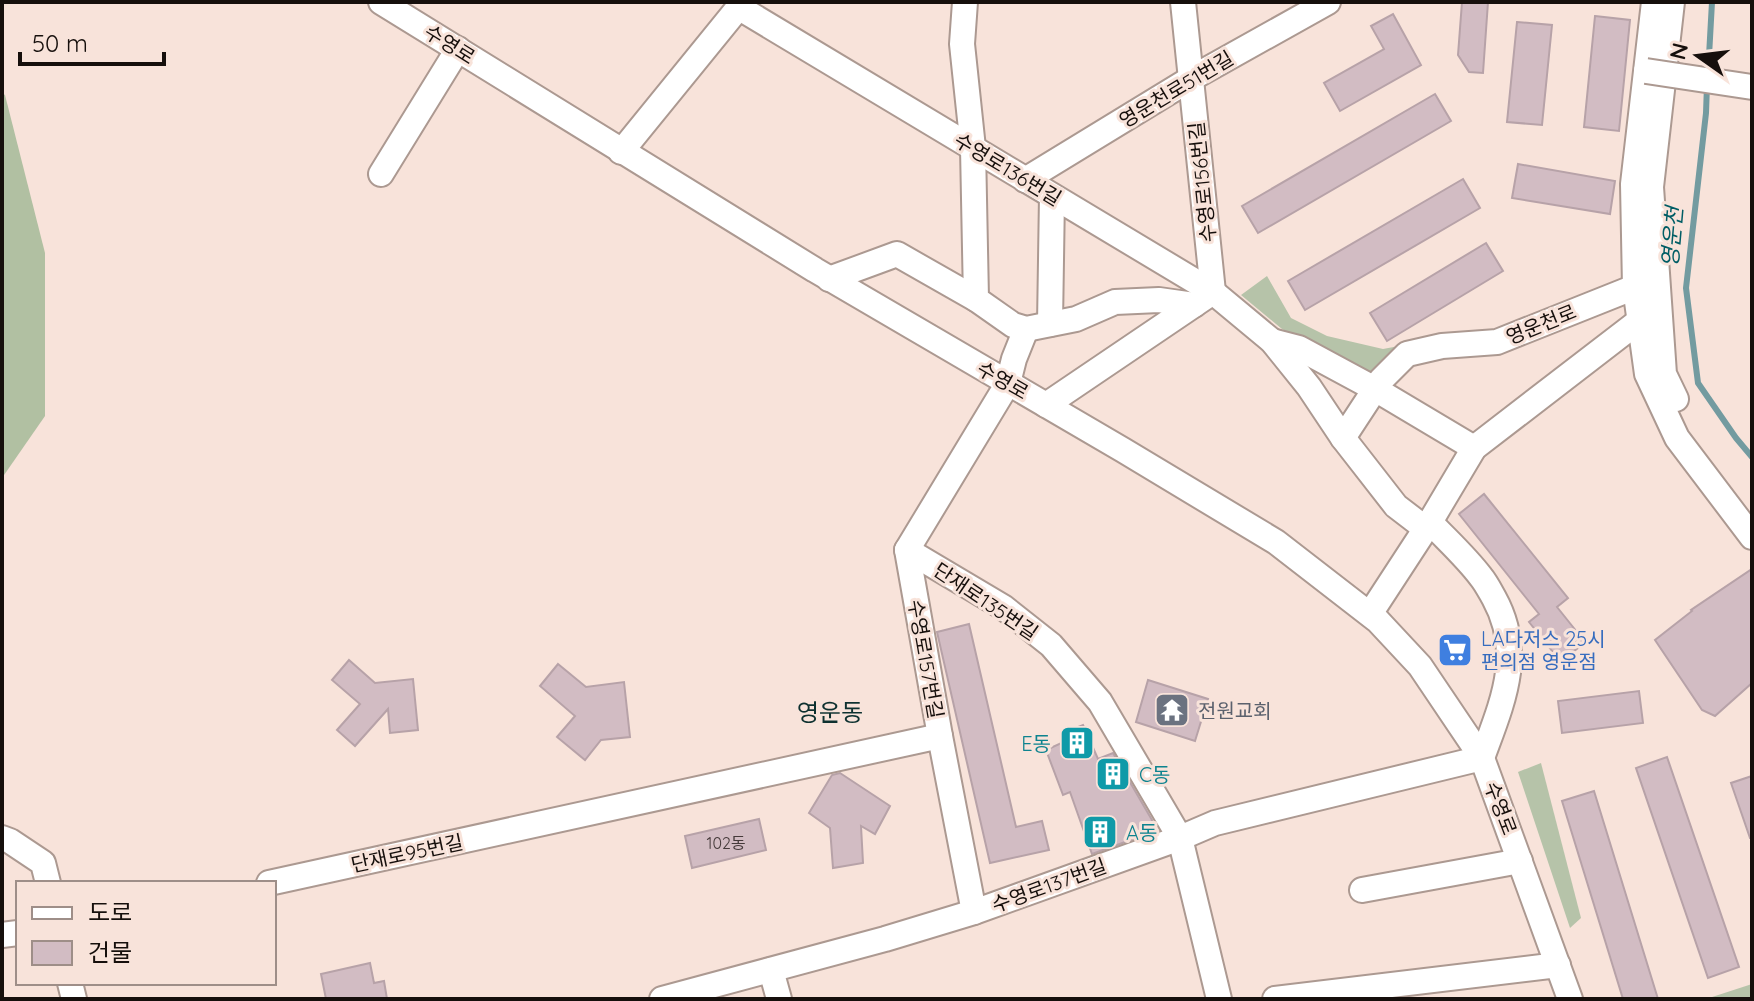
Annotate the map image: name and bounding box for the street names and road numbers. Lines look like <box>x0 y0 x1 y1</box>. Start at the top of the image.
street label: 수영로 <box>420 19 480 69</box>
street label: 영운천로51번길 <box>1114 45 1238 133</box>
street label: 수영로156번길 <box>1183 120 1221 244</box>
street label: 수영로136번길 <box>950 127 1066 211</box>
street label: 영운천로 <box>1502 299 1580 349</box>
street label: 수영로 <box>973 355 1033 405</box>
street label: 단재로135번길 <box>929 557 1043 645</box>
street label: 수영로157번길 <box>903 597 949 721</box>
street label: 수영로 <box>1479 778 1523 838</box>
street label: 단재로95번길 <box>349 829 465 877</box>
street label: 수영로137번길 <box>988 853 1110 917</box>

